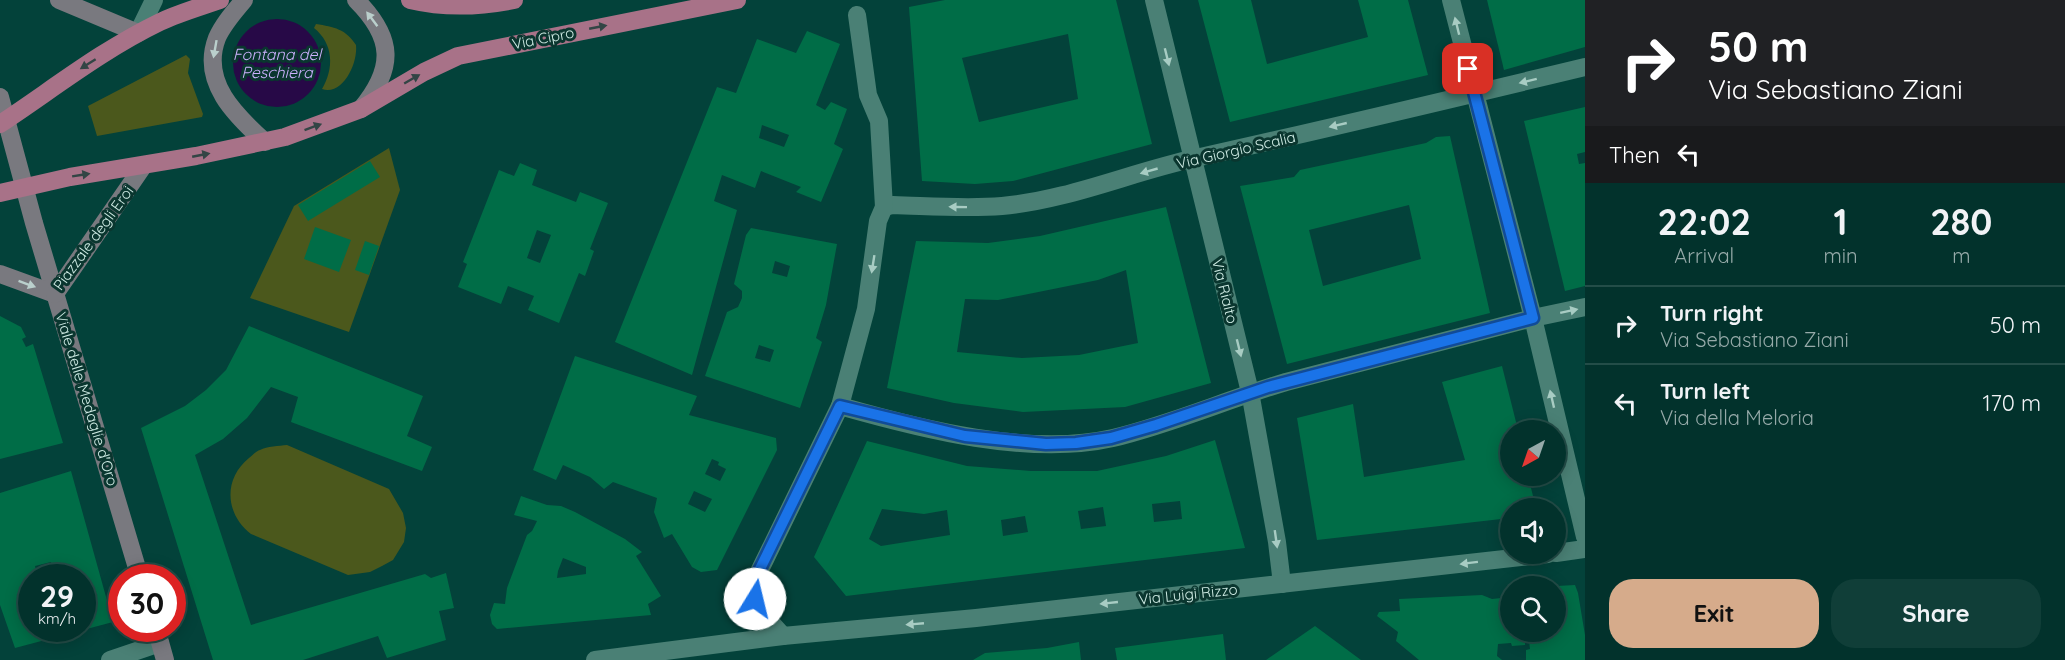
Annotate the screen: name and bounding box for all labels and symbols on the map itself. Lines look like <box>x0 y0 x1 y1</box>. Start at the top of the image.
one-way arrow <box>367 12 379 27</box>
one-way arrow <box>1452 17 1462 36</box>
one-way arrow <box>589 22 608 31</box>
street label: Via Cipro <box>510 23 576 53</box>
one-way arrow <box>210 40 219 59</box>
pin <box>1442 43 1493 94</box>
water label: Fontana del Peschiera <box>233 44 324 82</box>
one-way arrow <box>1163 48 1173 66</box>
one-way arrow <box>80 58 97 69</box>
one-way arrow <box>404 74 421 84</box>
one-way arrow <box>1519 76 1537 86</box>
one-way arrow <box>305 121 323 131</box>
one-way arrow <box>1329 121 1348 131</box>
street label: Via Giorgio Scalia <box>1175 127 1297 173</box>
one-way arrow <box>192 150 211 159</box>
one-way arrow <box>1140 167 1158 177</box>
one-way arrow <box>72 171 91 180</box>
street label: Piazzale degli Eroi <box>49 182 137 294</box>
one-way arrow <box>949 202 968 212</box>
one-way arrow <box>869 255 878 274</box>
street label: Via Rialto <box>1208 257 1242 325</box>
one-way arrow <box>19 279 37 289</box>
one-way arrow <box>1560 306 1579 315</box>
street label: Viale delle Medaglie d'Oro <box>52 310 122 488</box>
one-way arrow <box>1235 339 1245 357</box>
one-way arrow <box>1546 389 1556 408</box>
north arrow <box>1500 420 1566 486</box>
one-way arrow <box>1272 530 1281 549</box>
one-way arrow <box>1460 558 1479 567</box>
speed limit sign: 30 <box>108 564 186 642</box>
position arrow <box>723 567 787 631</box>
street label: Via Luigi Rizzo <box>1138 579 1238 609</box>
one-way arrow <box>1099 599 1118 608</box>
one-way arrow <box>905 619 924 629</box>

